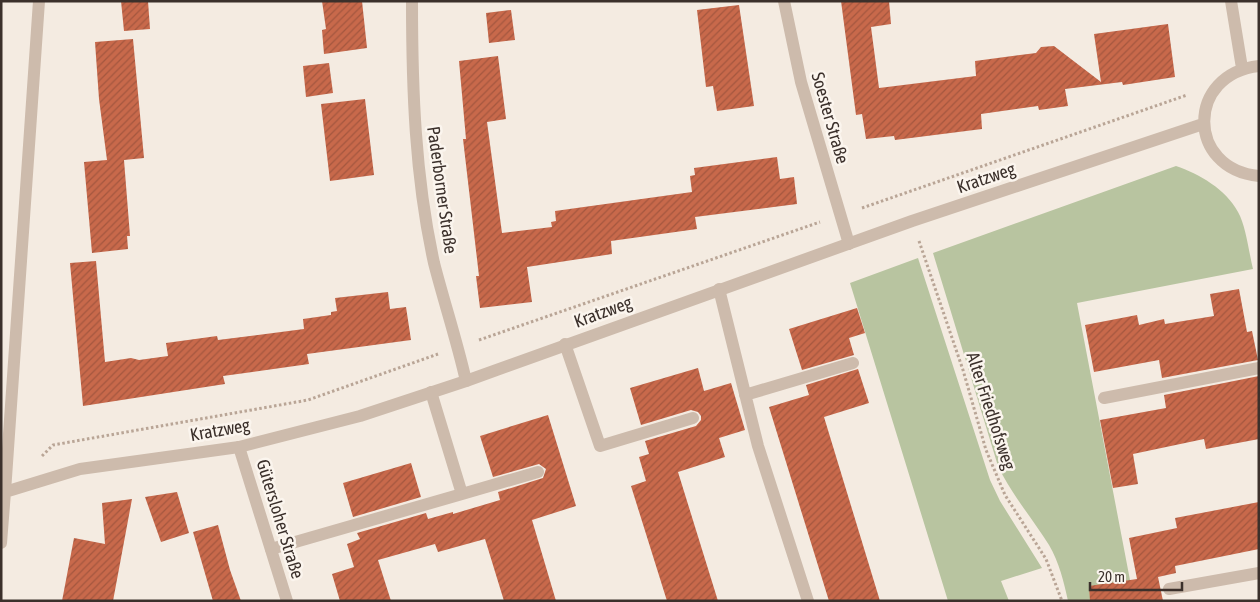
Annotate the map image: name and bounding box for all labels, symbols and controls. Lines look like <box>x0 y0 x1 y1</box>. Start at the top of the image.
street label: Soester Straße <box>807 70 854 166</box>
street label: Paderborner Straße <box>423 125 462 255</box>
street label: Kratzweg <box>954 158 1018 197</box>
street label: Kratzweg <box>571 291 635 332</box>
street label: Alter Friedhofsweg <box>963 349 1020 473</box>
street label: Kratzweg <box>188 414 252 445</box>
street label: Gütersloher Straße <box>252 457 309 581</box>
scale bar <box>1090 560 1182 592</box>
text: 20 m <box>1098 568 1125 585</box>

